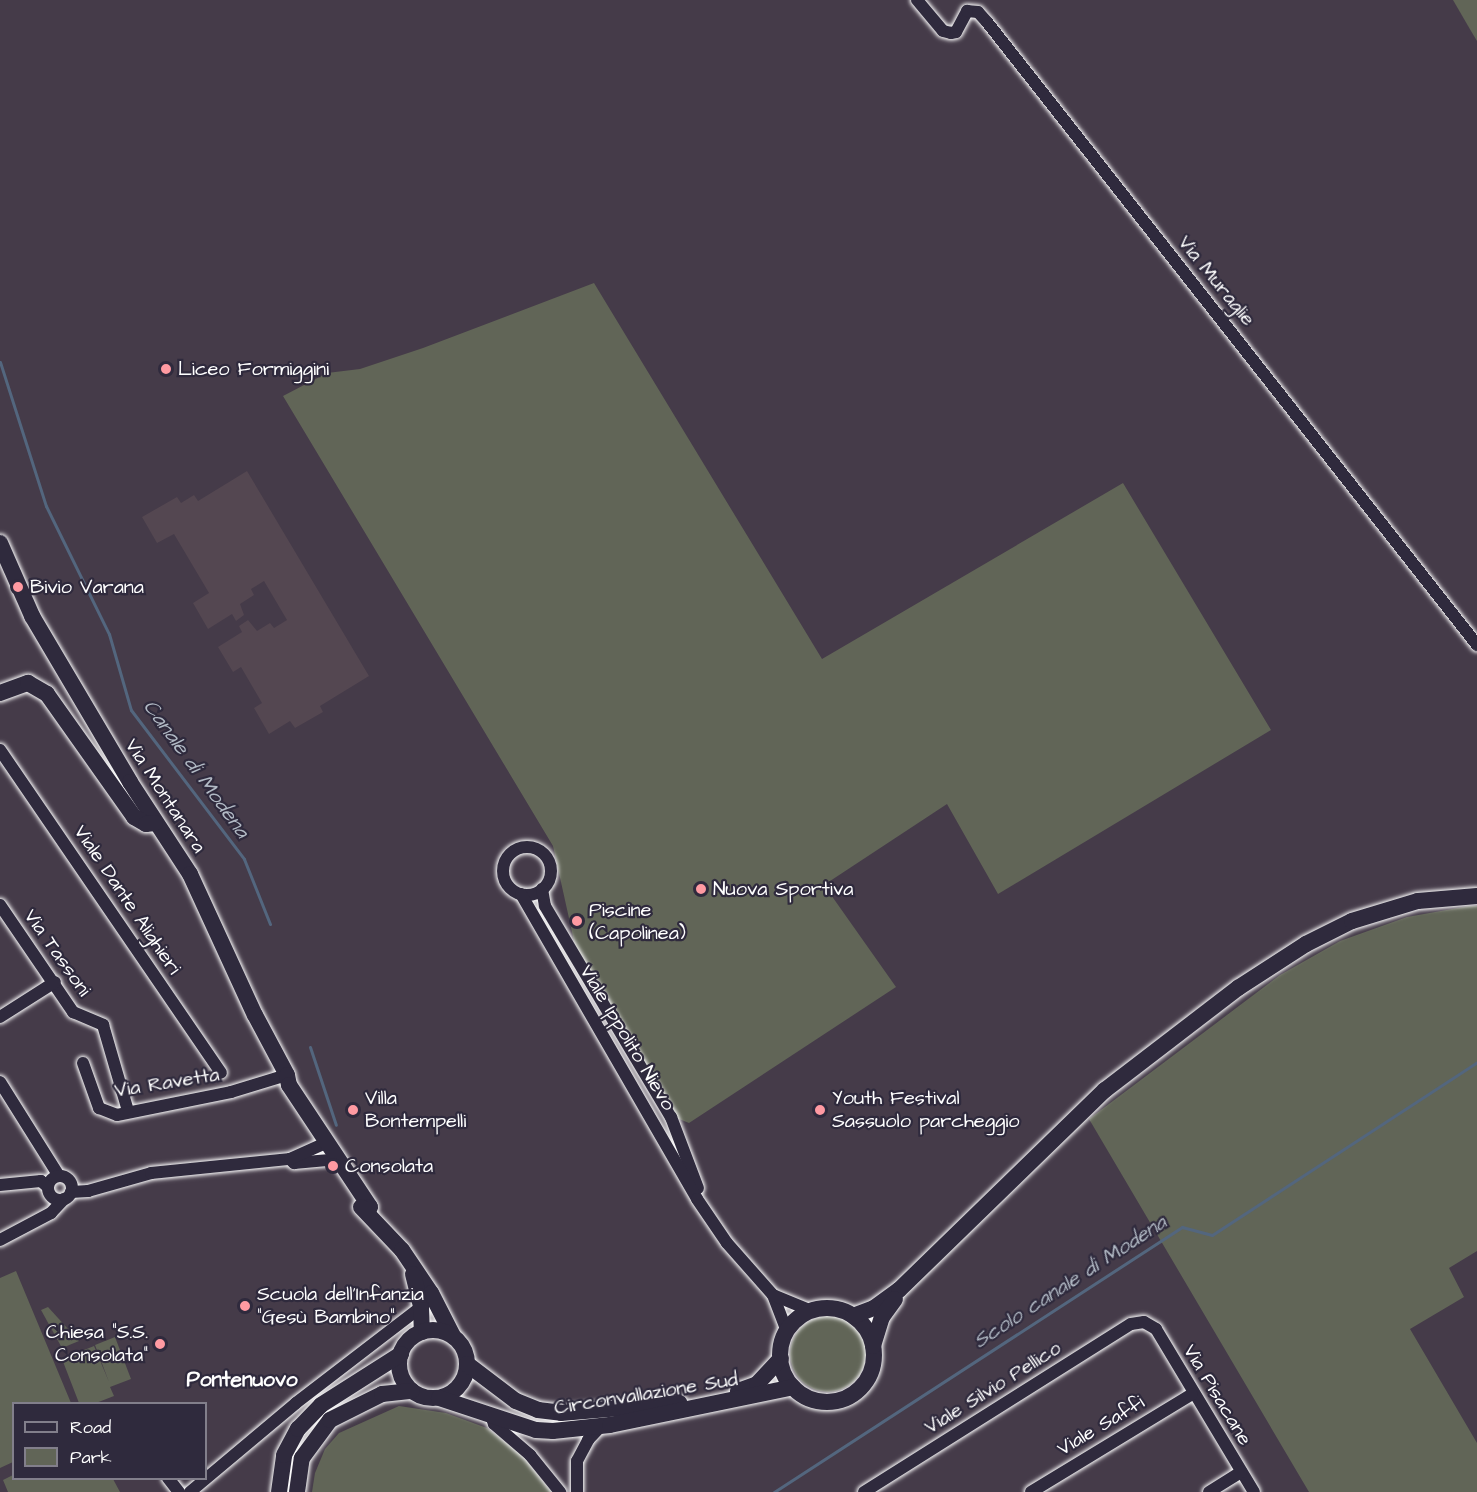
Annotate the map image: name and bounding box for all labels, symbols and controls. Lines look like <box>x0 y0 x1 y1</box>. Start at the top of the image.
street label: Via Muraglie <box>1172 231 1260 331</box>
place label: Liceo Formiggini <box>178 357 329 381</box>
marker: Liceo Formiggini <box>159 362 173 376</box>
place label: Bivio Varana <box>30 575 144 599</box>
marker: Bivio Varana <box>11 580 25 594</box>
water label: Canale di Modena <box>137 695 255 843</box>
street label: Via Montanara <box>119 734 211 858</box>
street label: Viale Dante Alighieri <box>68 821 186 979</box>
place label: Nuova Sportiva <box>713 877 853 901</box>
marker: Nuova Sportiva <box>694 882 708 896</box>
place label: Piscine (Capolinea) <box>589 898 686 945</box>
street label: Via Tassoni <box>18 905 96 1001</box>
marker: Piscine (Capolinea) <box>570 914 584 928</box>
street label: Viale Ippolito Nievo <box>574 961 680 1115</box>
street label: Via Ravetta <box>113 1063 221 1103</box>
place label: Villa Bontempelli <box>365 1086 466 1133</box>
place label: Youth Festival Sassuolo parcheggio <box>832 1086 1020 1133</box>
marker: Villa Bontempelli <box>346 1103 360 1117</box>
marker: Youth Festival Sassuolo parcheggio <box>813 1103 827 1117</box>
place label: Consolata <box>345 1154 433 1178</box>
marker: Consolata <box>326 1159 340 1173</box>
water label: Scolo canale di Modena <box>969 1210 1171 1354</box>
place label: Scuola dell'Infanzia "Gesù Bambino" <box>257 1282 424 1329</box>
marker: Scuola dell'Infanzia "Gesù Bambino" <box>238 1299 252 1313</box>
place label: Chiesa "S.S. Consolata" <box>46 1320 148 1367</box>
street label: Viale Silvio Pellico <box>920 1336 1066 1440</box>
marker: Chiesa "S.S. Consolata" <box>153 1337 167 1351</box>
street label: Via Pisacane <box>1178 1340 1256 1450</box>
district label: Pontenuovo <box>186 1367 298 1393</box>
street label: Circonvallazione Sud <box>553 1368 739 1420</box>
street label: Viale Saffi <box>1053 1391 1149 1461</box>
legend <box>12 1402 207 1480</box>
text: Road <box>70 1415 111 1440</box>
text: Park <box>70 1445 112 1470</box>

